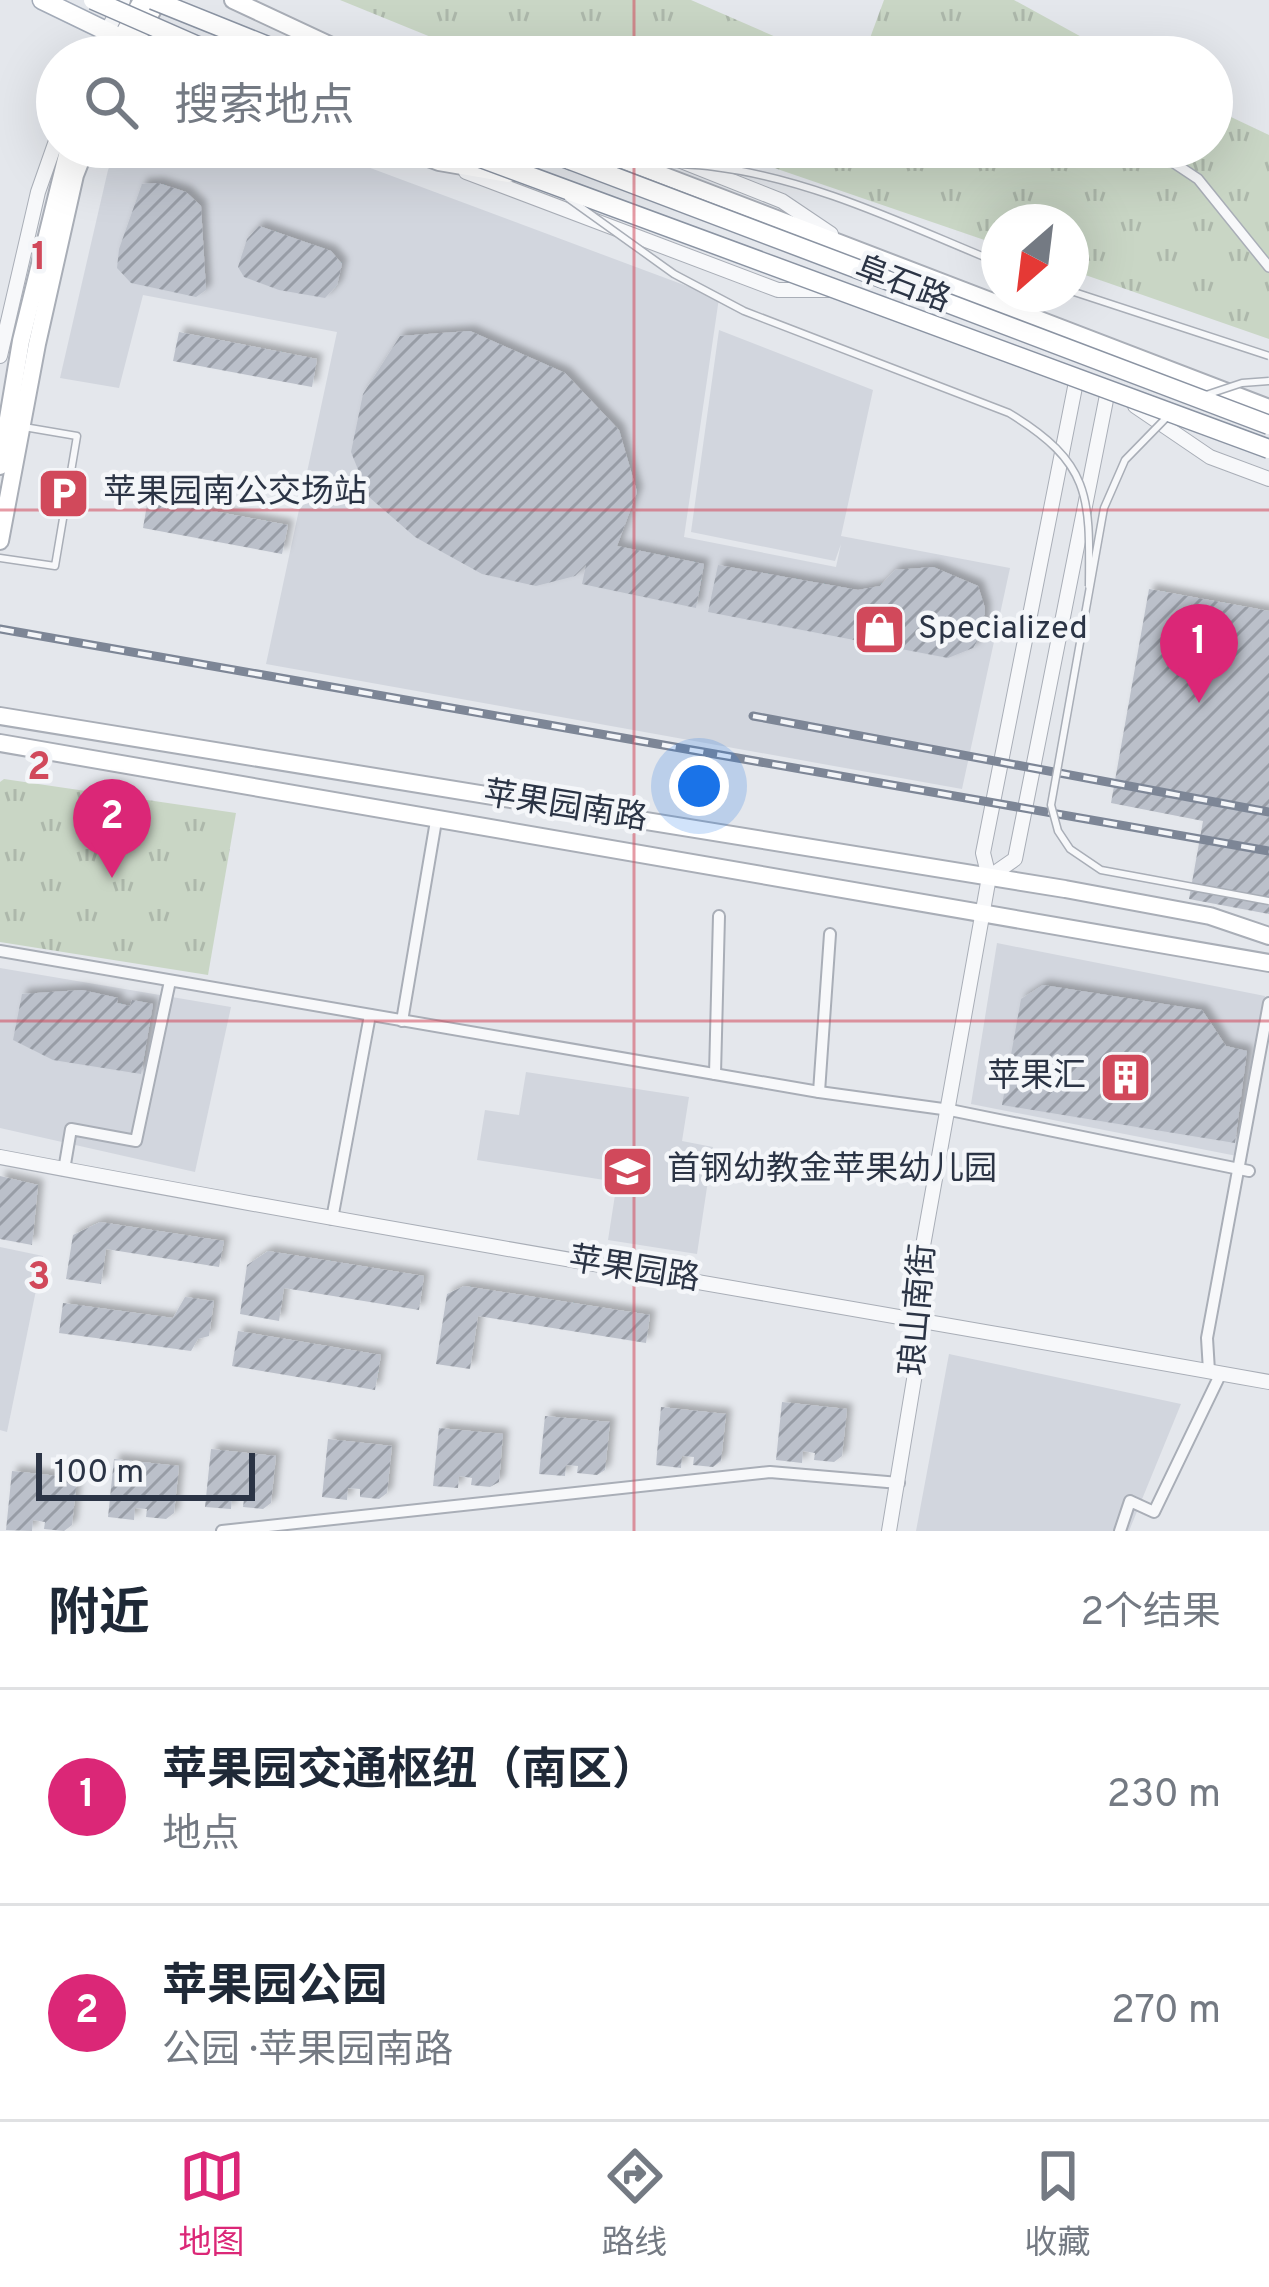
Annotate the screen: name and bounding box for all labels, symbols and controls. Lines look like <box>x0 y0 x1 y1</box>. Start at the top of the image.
search box <box>36 36 1233 168</box>
icon: search <box>78 69 144 135</box>
text: 搜索地点 <box>174 80 354 137</box>
north arrow <box>981 204 1089 312</box>
text: 1 <box>31 235 47 284</box>
street label: 阜石路 <box>848 249 956 323</box>
parking icon: 苹果园南公交场站 <box>36 466 92 522</box>
place label: 苹果园南公交场站 <box>103 473 367 515</box>
shop icon: Specialized <box>851 602 907 658</box>
pin: 1 <box>1160 604 1238 703</box>
place label: Specialized <box>918 609 1088 651</box>
text: 2 <box>27 745 51 794</box>
your location <box>669 756 729 816</box>
street label: 苹果园南路 <box>480 774 650 842</box>
pin: 2 <box>73 779 151 878</box>
building icon: 苹果汇 <box>1097 1050 1153 1106</box>
place label: 苹果汇 <box>987 1057 1086 1099</box>
school or university icon: 首钢幼教金苹果幼儿园 <box>600 1143 656 1199</box>
place label: 首钢幼教金苹果幼儿园 <box>667 1150 997 1192</box>
street label: 苹果园路 <box>566 1240 702 1302</box>
street label: 琅山南街 <box>893 1242 947 1378</box>
text: 3 <box>27 1255 51 1304</box>
scale bar <box>36 1447 255 1500</box>
text: 100 m <box>54 1453 144 1495</box>
text: 附近 <box>48 1584 150 1649</box>
text: 2个结果 <box>1080 1590 1221 1639</box>
text: 苹果园交通枢纽（南区） <box>162 1744 657 1801</box>
text: 1 <box>79 1772 95 1821</box>
text: 230 m <box>1107 1772 1221 1821</box>
text: 地点 <box>162 1812 240 1861</box>
text: 苹果园公园 <box>162 1960 387 2017</box>
text: 2 <box>75 1988 99 2037</box>
text: 270 m <box>1111 1988 1221 2037</box>
text: 公园 · 苹果园南路 <box>162 2028 453 2077</box>
tab: 地图 <box>179 2143 245 2266</box>
tab: 路线 <box>602 2143 668 2266</box>
tab: 收藏 <box>1025 2143 1091 2266</box>

